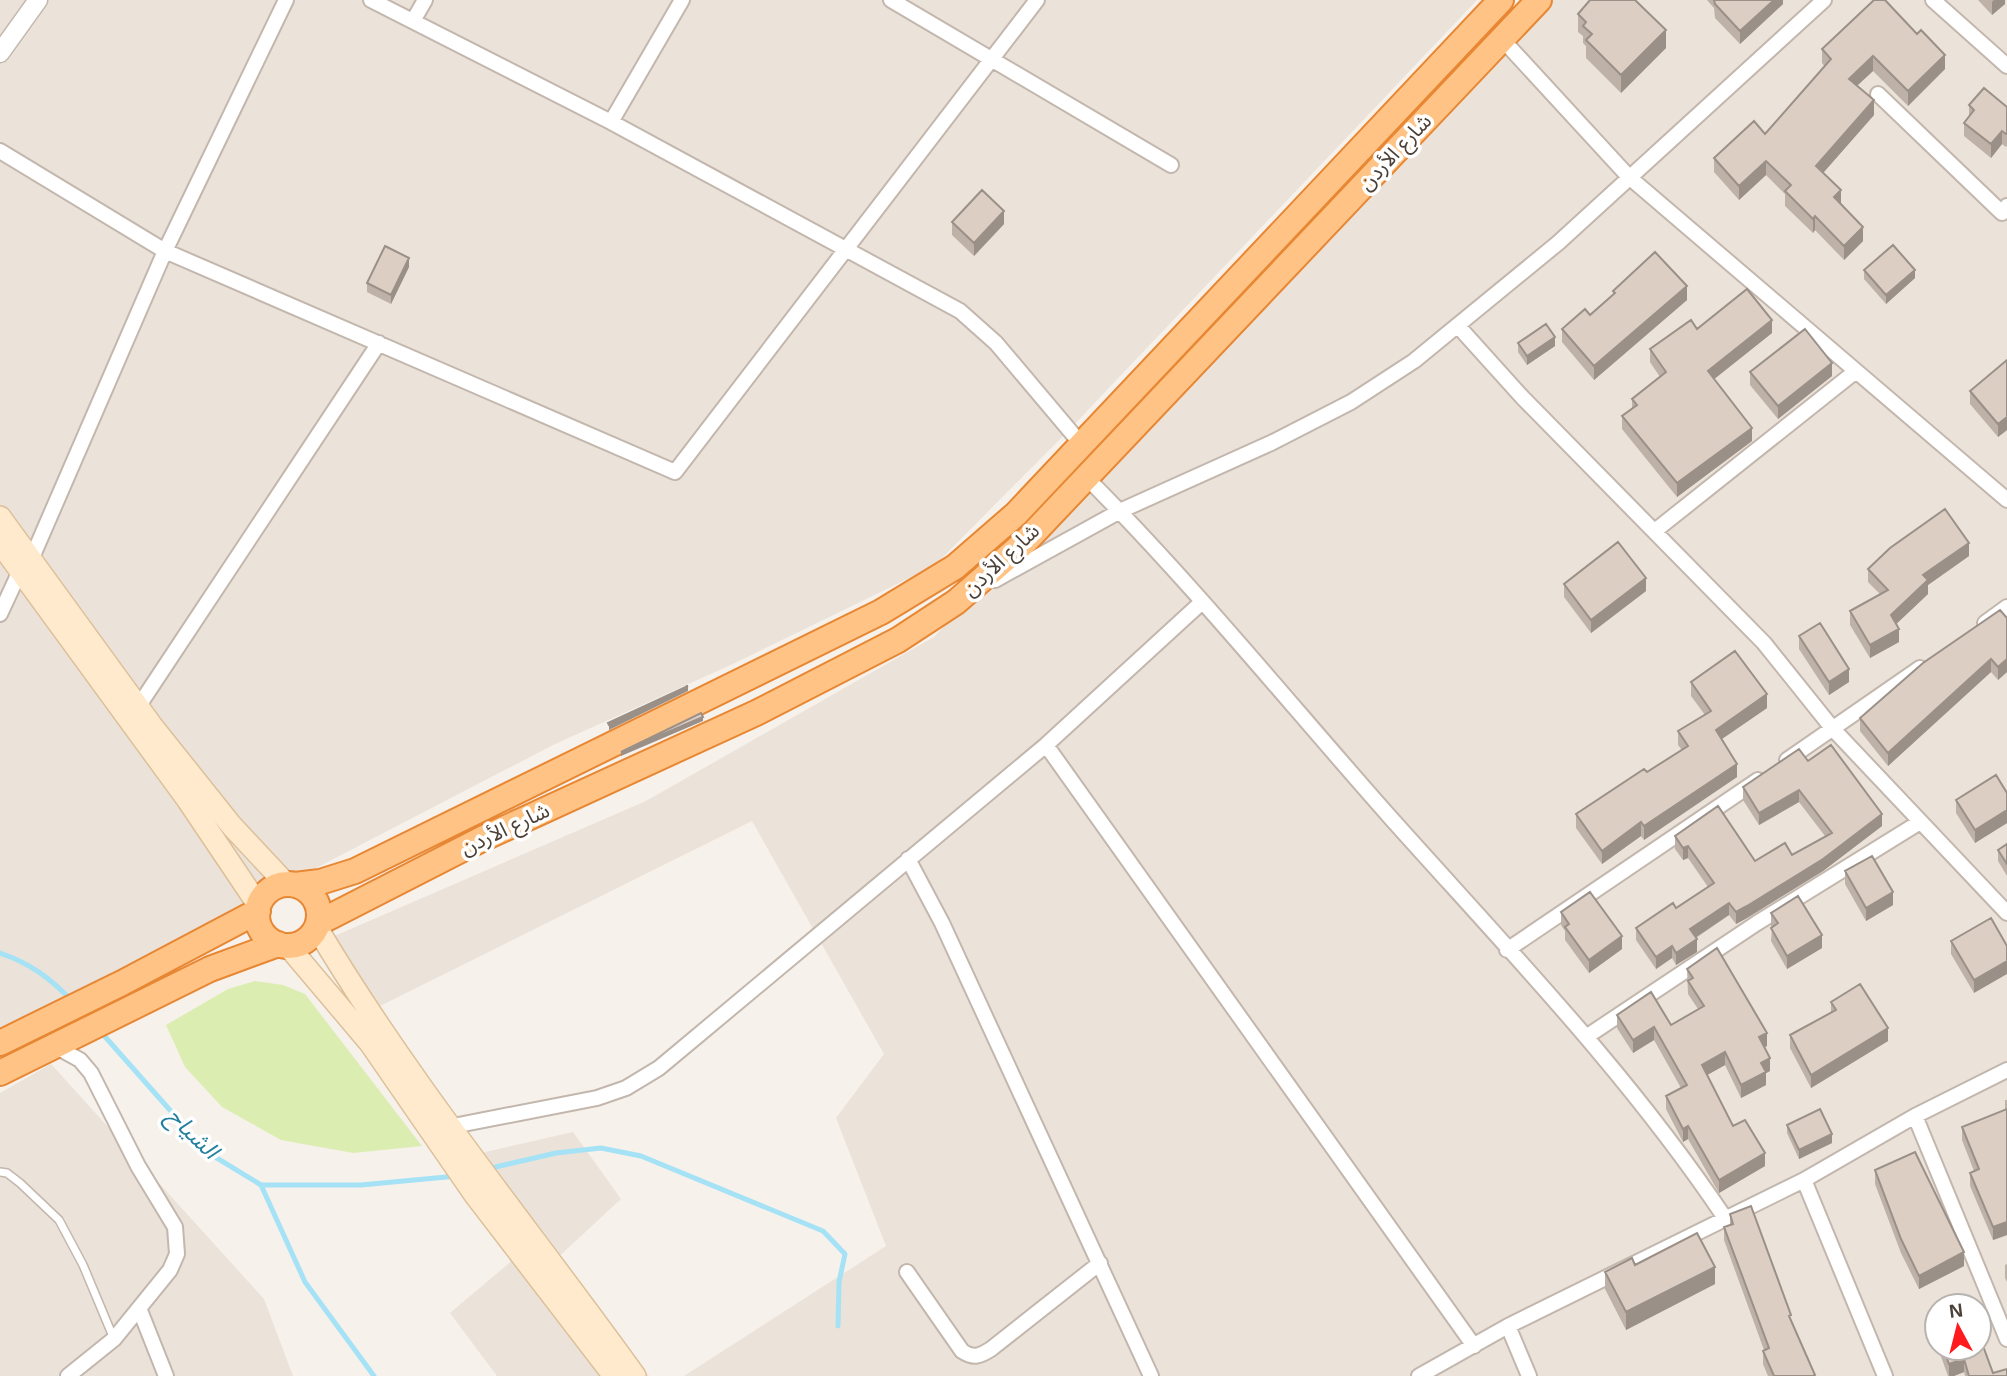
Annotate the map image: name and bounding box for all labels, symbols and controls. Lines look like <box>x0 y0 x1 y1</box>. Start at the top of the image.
street label: شارع الأردن <box>1354 109 1439 197</box>
street label: شارع الأردن <box>958 519 1046 604</box>
street label: شارع الأردن <box>457 798 555 863</box>
water label: الشياح <box>158 1102 226 1169</box>
north arrow <box>1923 1292 1993 1362</box>
text: N <box>1948 1299 1964 1322</box>

